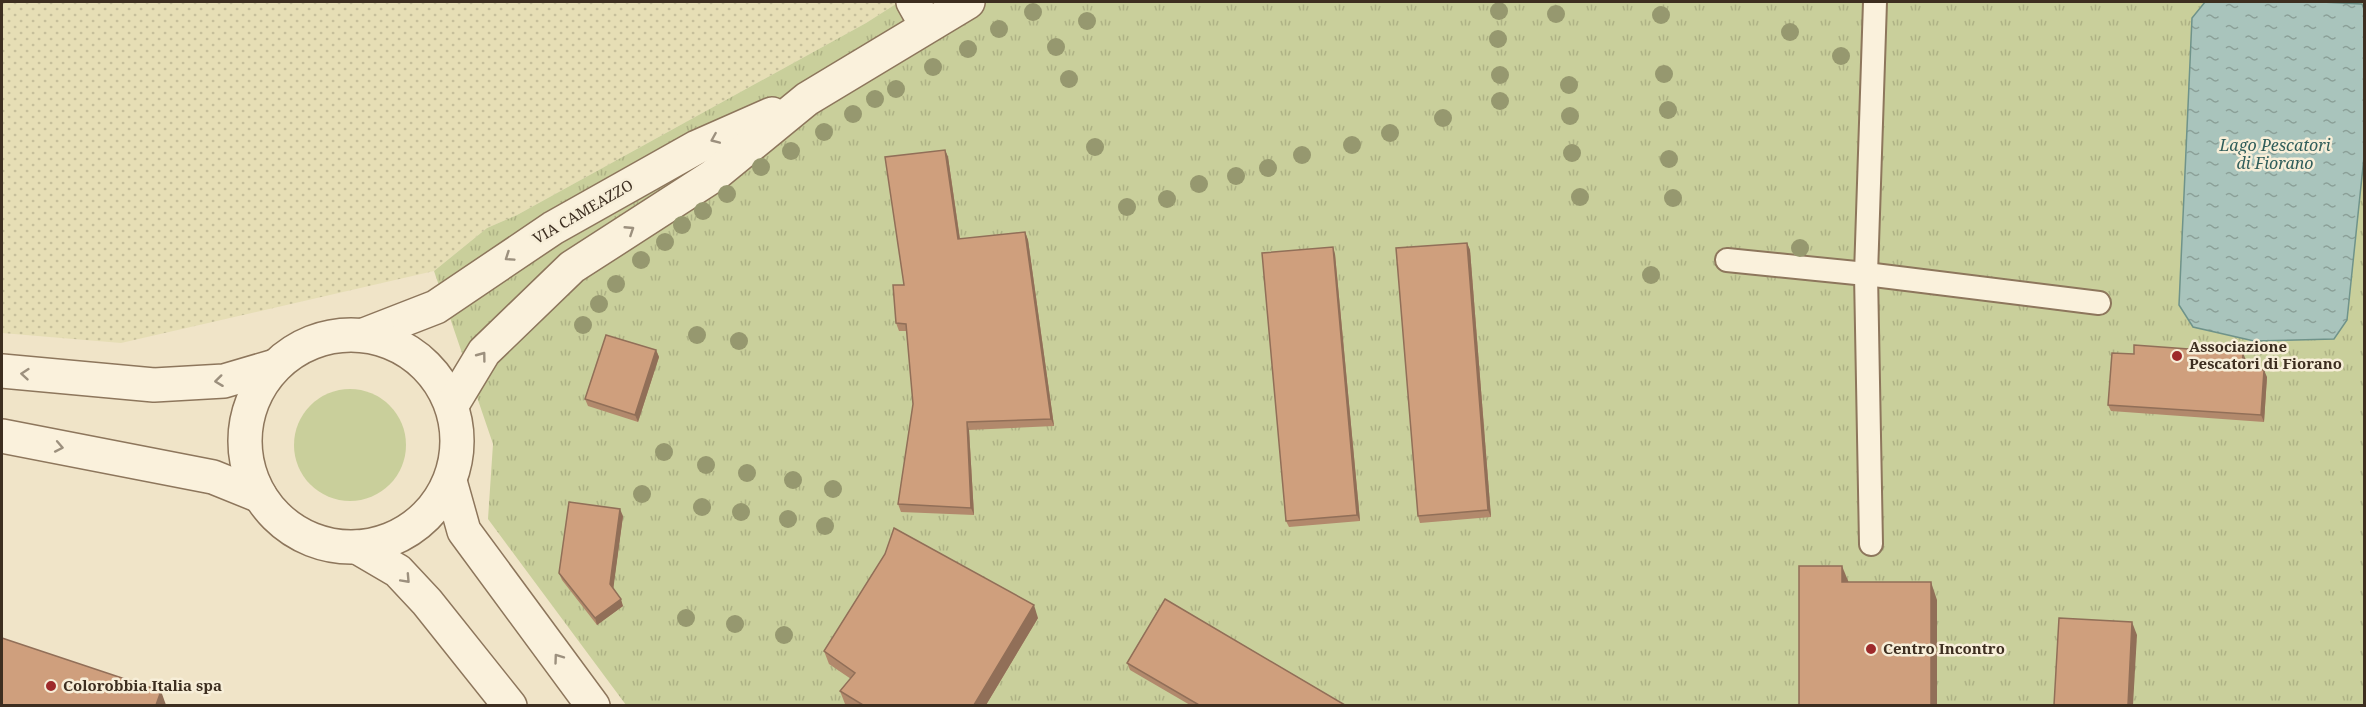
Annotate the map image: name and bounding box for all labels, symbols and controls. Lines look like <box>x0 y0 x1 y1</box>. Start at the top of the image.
one-way arrow <box>710 132 721 144</box>
water label: Lago Pescatori di Fiorano <box>2218 134 2331 174</box>
street label: VIA CAMEAZZO <box>529 174 636 248</box>
one-way arrow <box>624 225 634 237</box>
one-way arrow <box>505 250 516 261</box>
place label: Associazione Pescatori di Fiorano <box>2189 336 2342 373</box>
marker: Associazione Pescatori di Fiorano <box>2170 349 2184 363</box>
one-way arrow <box>475 351 486 362</box>
one-way arrow <box>20 368 29 381</box>
one-way arrow <box>214 374 224 387</box>
one-way arrow <box>54 440 64 453</box>
one-way arrow <box>398 572 409 583</box>
place label: Centro Incontro <box>1883 638 2005 658</box>
marker: Centro Incontro <box>1864 642 1878 656</box>
one-way arrow <box>554 654 565 665</box>
place label: Colorobbia Italia spa <box>63 675 222 695</box>
marker: Colorobbia Italia spa <box>44 679 58 693</box>

